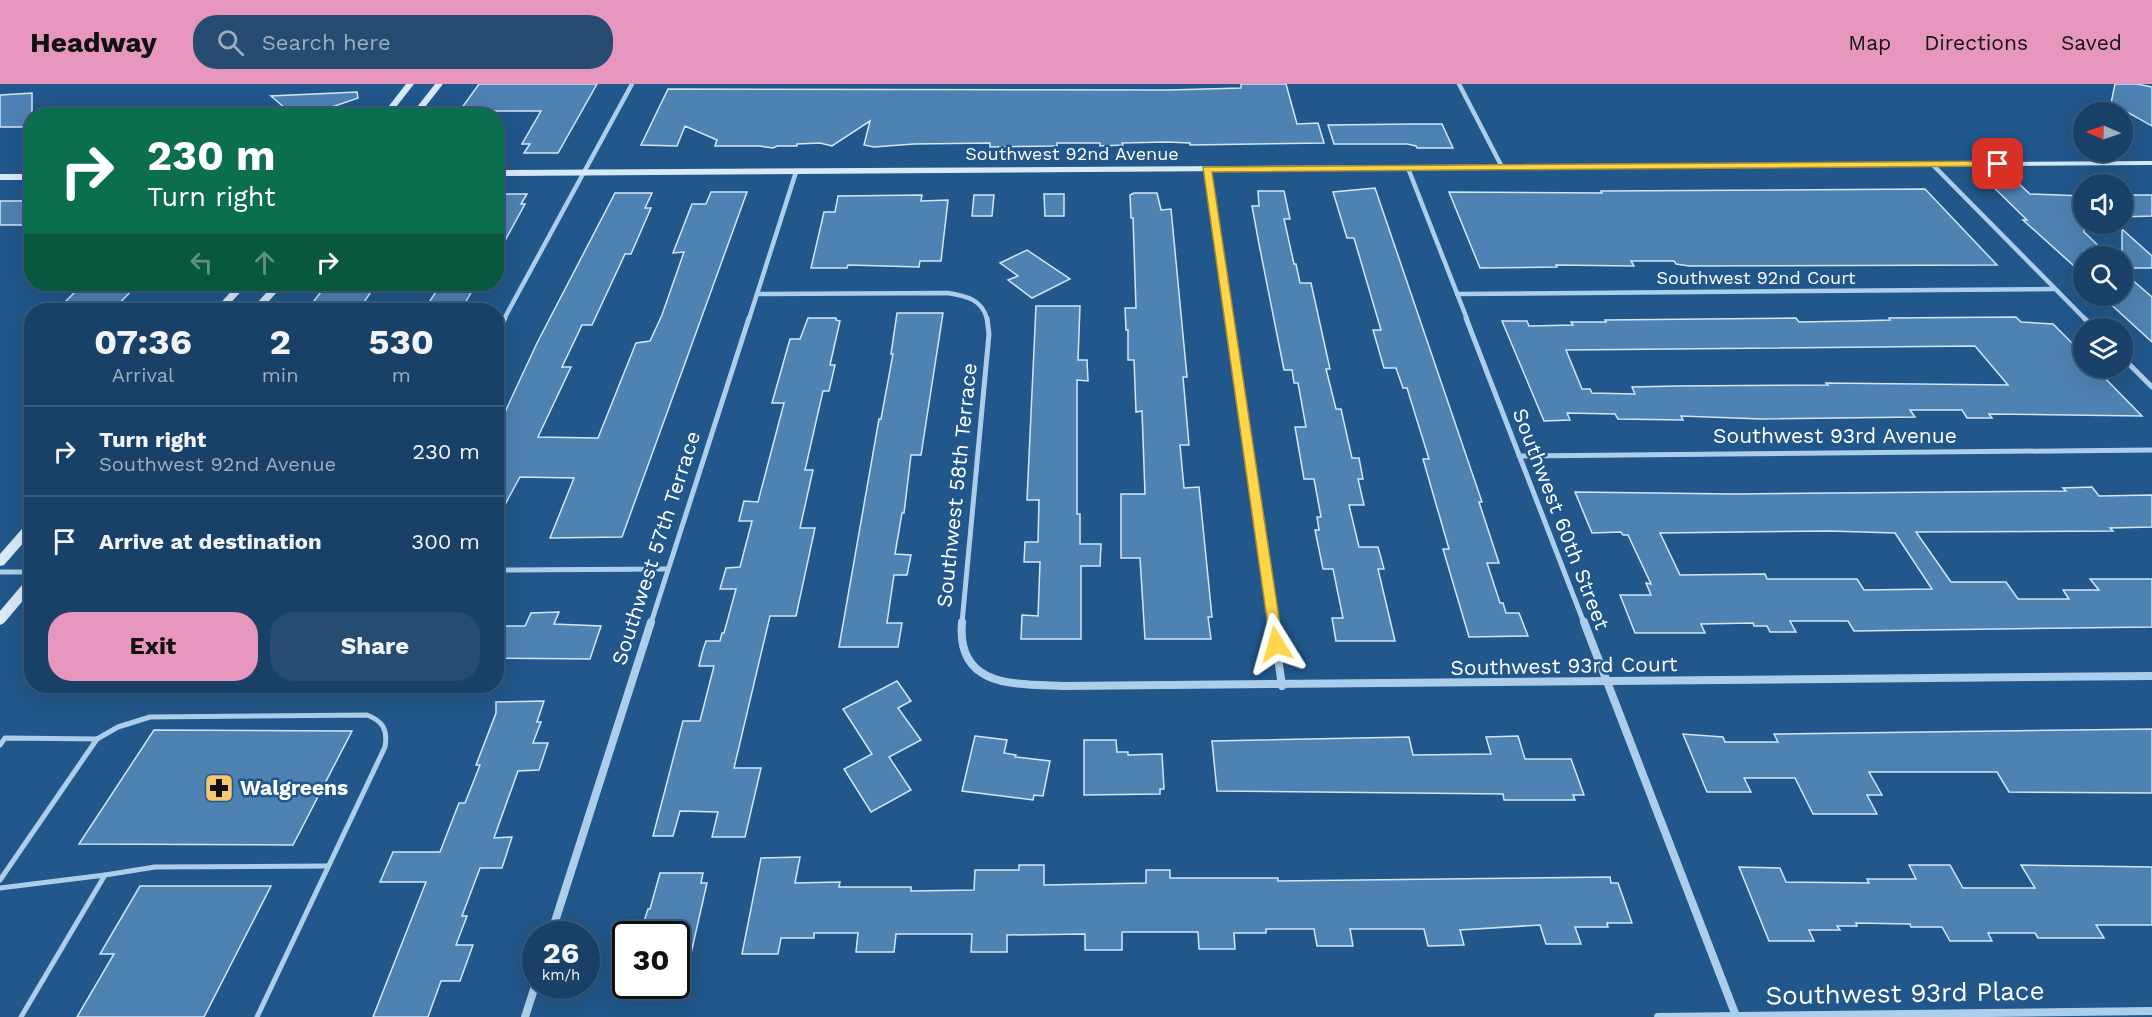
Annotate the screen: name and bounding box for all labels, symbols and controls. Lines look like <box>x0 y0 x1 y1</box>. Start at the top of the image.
search box <box>193 15 613 69</box>
text: Headway <box>30 26 157 59</box>
icon: search <box>214 26 247 59</box>
text: Search here <box>262 30 391 55</box>
text: Map <box>1848 30 1891 55</box>
text: Directions <box>1924 30 2028 55</box>
text: Saved <box>2061 30 2122 55</box>
north arrow <box>2073 102 2133 162</box>
map controls <box>2073 102 2133 378</box>
text: 230 m <box>147 131 276 180</box>
icon: right <box>48 132 126 210</box>
pin <box>1972 138 2023 189</box>
street label: Southwest 92nd Avenue <box>965 143 1179 164</box>
icon: arrive <box>1981 147 2014 180</box>
button: sound <box>2073 174 2133 234</box>
text: Turn right <box>147 181 276 213</box>
icon: left <box>185 246 218 279</box>
icon: ahead <box>248 246 281 279</box>
icon: right <box>311 246 344 279</box>
button: search <box>2073 246 2133 306</box>
street label: Southwest 92nd Court <box>1656 267 1856 288</box>
button: layers <box>2073 318 2133 378</box>
text: 07:36 <box>94 321 192 363</box>
text: 2 <box>269 321 291 363</box>
text: 530 <box>369 321 434 363</box>
street label: Southwest 58th Terrace <box>931 361 982 608</box>
text: Arrival <box>112 363 174 387</box>
text: min <box>262 363 299 387</box>
text: m <box>392 363 411 387</box>
street label: Southwest 60th Street <box>1508 405 1615 633</box>
street label: Southwest 93rd Avenue <box>1713 423 1957 448</box>
text: Turn right <box>99 427 206 452</box>
street label: Southwest 57th Terrace <box>606 428 705 668</box>
icon: right <box>48 435 81 468</box>
text: 230 m <box>412 439 480 464</box>
text: Southwest 92nd Avenue <box>99 452 336 476</box>
icon: arrive <box>48 525 81 558</box>
text: Arrive at destination <box>99 529 322 554</box>
text: 300 m <box>411 529 480 554</box>
button: Exit <box>48 612 258 681</box>
button: Share <box>270 612 480 681</box>
position arrow <box>1244 612 1308 676</box>
street label: Southwest 93rd Court <box>1450 651 1678 680</box>
pharmacy icon: Walgreens <box>203 772 235 804</box>
place label: Walgreens <box>240 775 348 800</box>
speed limit sign: 30 <box>612 921 690 999</box>
text: 26 <box>543 935 579 970</box>
text: km/h <box>542 966 580 984</box>
street label: Southwest 93rd Place <box>1765 976 2045 1010</box>

